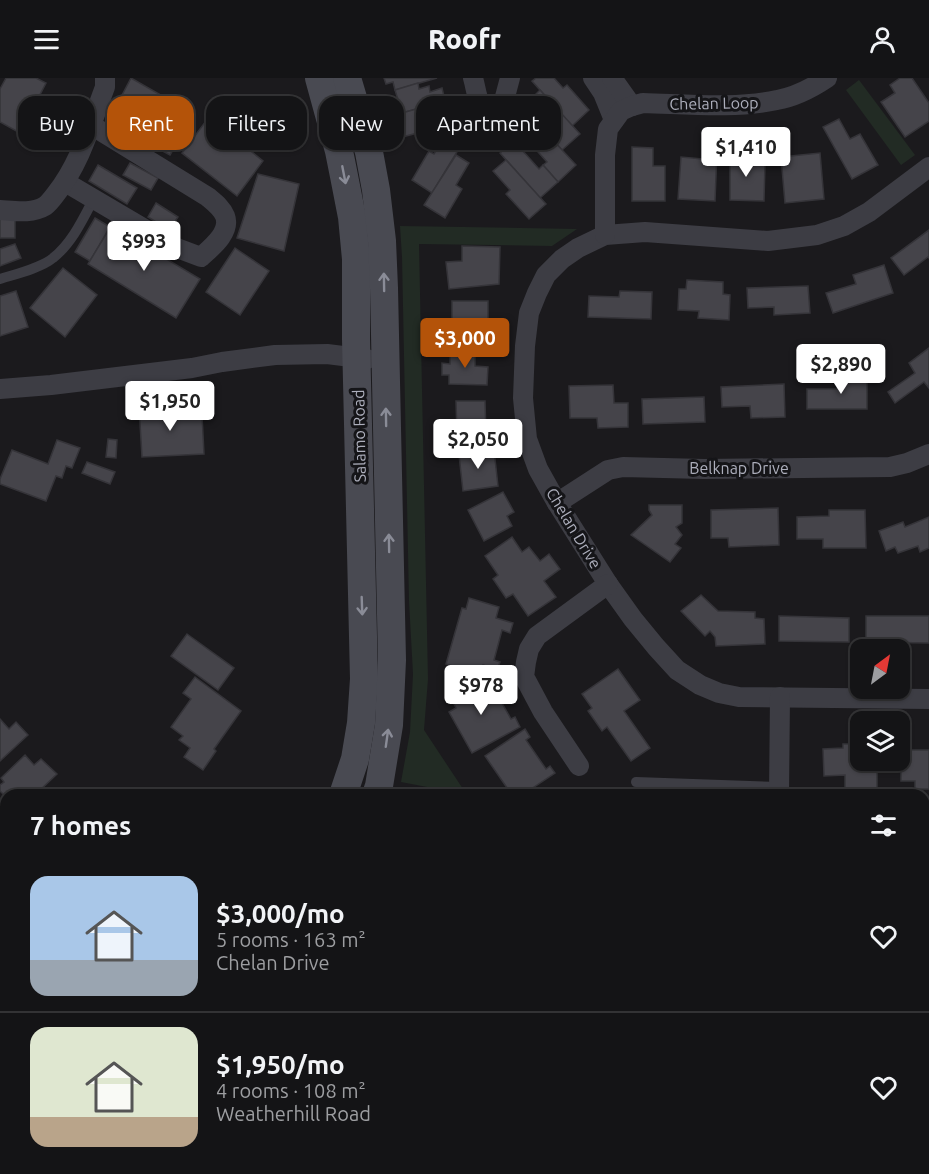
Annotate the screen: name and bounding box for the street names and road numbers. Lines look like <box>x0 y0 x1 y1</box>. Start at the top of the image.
street label: Chelan Loop <box>669 93 759 113</box>
street label: Salamo Road <box>349 389 369 483</box>
street label: Belknap Drive <box>689 459 789 477</box>
street label: Chelan Drive <box>543 484 605 572</box>

